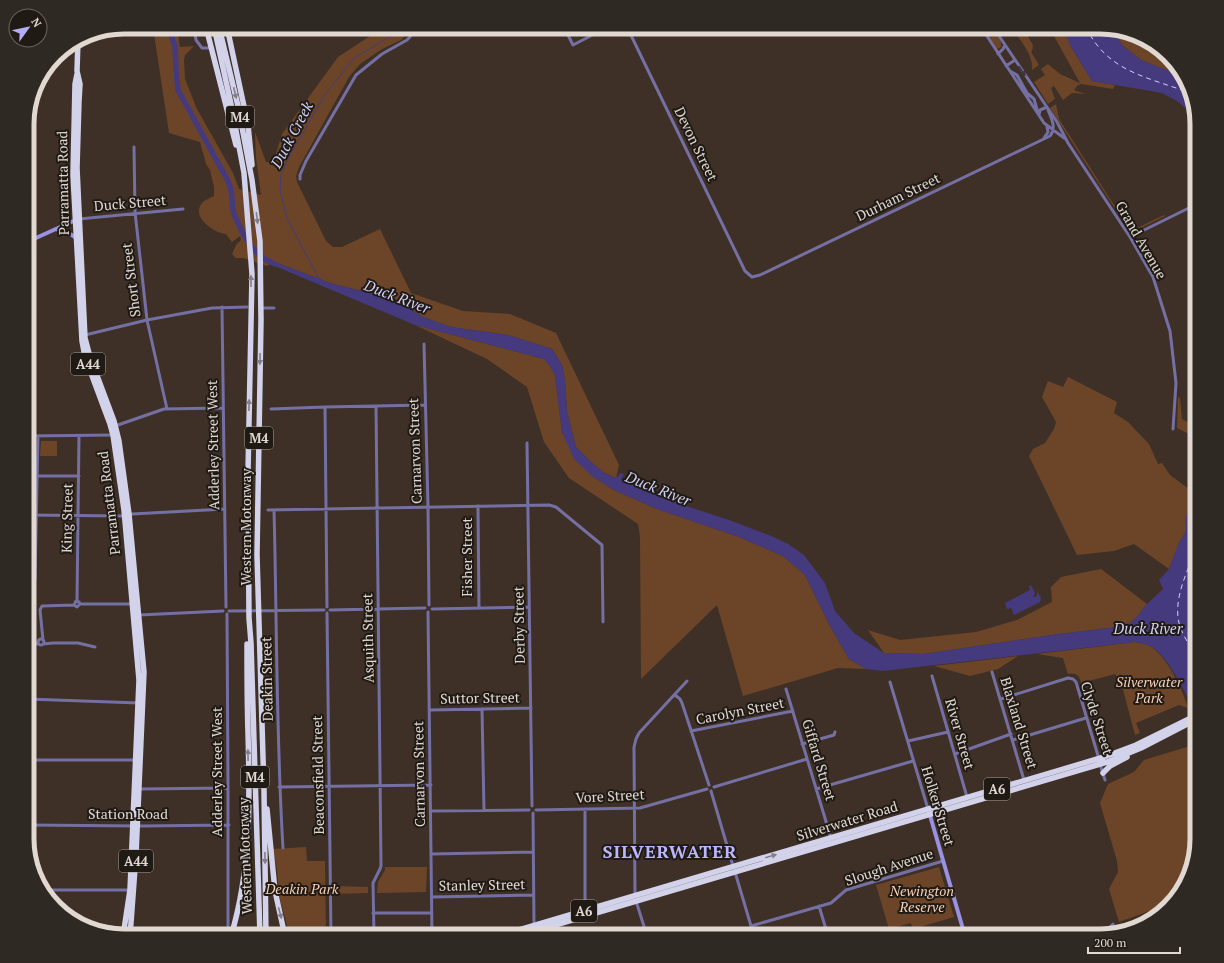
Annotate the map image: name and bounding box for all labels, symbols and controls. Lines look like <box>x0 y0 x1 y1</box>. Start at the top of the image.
north arrow <box>8 8 48 48</box>
text: N <box>28 15 45 30</box>
one-way arrow <box>1019 66 1026 77</box>
one-way arrow <box>232 87 238 99</box>
water label: Duck Creek <box>265 97 317 172</box>
street label: Devon Street <box>670 103 723 185</box>
road number: M4 <box>226 106 254 128</box>
street label: Parramatta Road <box>52 130 73 235</box>
street label: Durham Street <box>853 168 944 225</box>
street label: Duck Street <box>93 190 168 215</box>
street label: Grand Avenue <box>1111 197 1171 282</box>
one-way arrow <box>254 212 260 224</box>
street label: Short Street <box>116 241 144 318</box>
water label: Duck River <box>361 274 434 318</box>
one-way arrow <box>248 275 255 287</box>
road number: A44 <box>71 353 105 375</box>
one-way arrow <box>257 353 263 366</box>
street label: Adderley Street West <box>202 379 223 510</box>
street label: Carnarvon Street <box>403 397 426 504</box>
one-way arrow <box>246 398 252 411</box>
road number: M4 <box>245 427 273 449</box>
street label: Parramatta Road <box>93 450 124 556</box>
water label: Duck River <box>622 466 695 511</box>
street label: Western Motorway <box>236 468 255 586</box>
street label: King Street <box>56 482 77 553</box>
street label: Fisher Street <box>457 517 476 597</box>
street label: Derby Street <box>508 585 529 664</box>
street label: Asquith Street <box>357 592 378 683</box>
water label: Duck River <box>1113 618 1184 638</box>
street label: Deakin Street <box>256 636 277 721</box>
park label: Silverwater Park <box>1116 672 1183 707</box>
street label: Blaxland Street <box>996 675 1043 772</box>
street label: Clyde Street <box>1077 679 1118 758</box>
street label: Suttor Street <box>440 687 521 708</box>
street label: Carolyn Street <box>694 692 786 728</box>
street label: River Street <box>941 696 980 772</box>
street label: Adderley Street West <box>207 706 226 837</box>
street label: Beaconsfield Street <box>307 714 328 835</box>
street label: Giffard Street <box>798 717 841 804</box>
street label: Carnarvon Street <box>408 720 429 827</box>
one-way arrow <box>245 749 252 761</box>
street label: Holker Street <box>917 764 960 849</box>
road number: M4 <box>241 766 269 788</box>
road number: A6 <box>984 778 1010 800</box>
street label: Vore Street <box>575 784 646 807</box>
street label: Western Motorway <box>233 796 256 915</box>
street label: Silverwater Road <box>794 796 900 845</box>
street label: Station Road <box>88 804 168 823</box>
district label: SILVERWATER <box>602 839 738 863</box>
street label: Slough Avenue <box>842 843 936 890</box>
road number: A44 <box>119 850 153 872</box>
one-way arrow <box>262 852 268 865</box>
one-way arrow <box>765 853 777 859</box>
street label: Stanley Street <box>438 874 526 895</box>
park label: Deakin Park <box>264 879 339 898</box>
park label: Newington Reserve <box>889 881 954 916</box>
road number: A6 <box>571 900 597 922</box>
one-way arrow <box>277 908 283 920</box>
scale bar <box>1088 929 1180 955</box>
text: 200 m <box>1094 935 1127 950</box>

